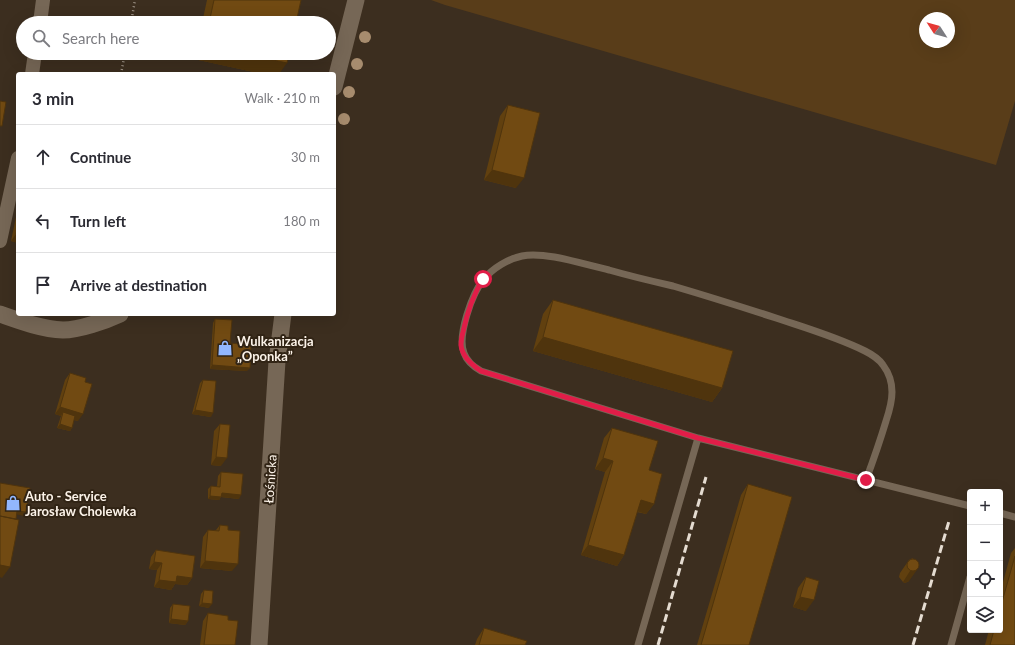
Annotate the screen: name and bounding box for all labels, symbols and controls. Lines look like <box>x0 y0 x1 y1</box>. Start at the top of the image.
north arrow <box>919 12 955 48</box>
search box <box>16 16 336 60</box>
icon: search <box>30 27 52 49</box>
text: Search here <box>62 29 139 47</box>
text: 3 min <box>32 88 74 109</box>
text: Walk · 210 m <box>244 90 320 106</box>
icon: ahead <box>32 146 54 168</box>
text: Continue <box>70 148 131 166</box>
text: 30 m <box>291 149 320 165</box>
icon: left <box>32 210 54 232</box>
text: Turn left <box>70 212 126 230</box>
text: 180 m <box>283 213 320 229</box>
route start <box>474 270 492 288</box>
icon: arrive <box>32 274 54 296</box>
text: Arrive at destination <box>70 276 207 294</box>
place label: Wulkanizacja „Oponka” <box>237 333 314 364</box>
shop icon: Wulkanizacja „Oponka” <box>216 339 234 357</box>
street label: Łośnicka <box>260 454 280 504</box>
route end <box>857 471 875 489</box>
place label: Auto - Service Jarosław Cholewka <box>24 488 136 519</box>
map controls <box>967 489 1003 633</box>
button: + <box>967 489 1003 525</box>
shop icon: Auto - Service Jarosław Cholewka <box>4 494 22 512</box>
button: − <box>967 525 1003 561</box>
button: locate <box>967 561 1003 597</box>
button: layers <box>967 597 1003 633</box>

